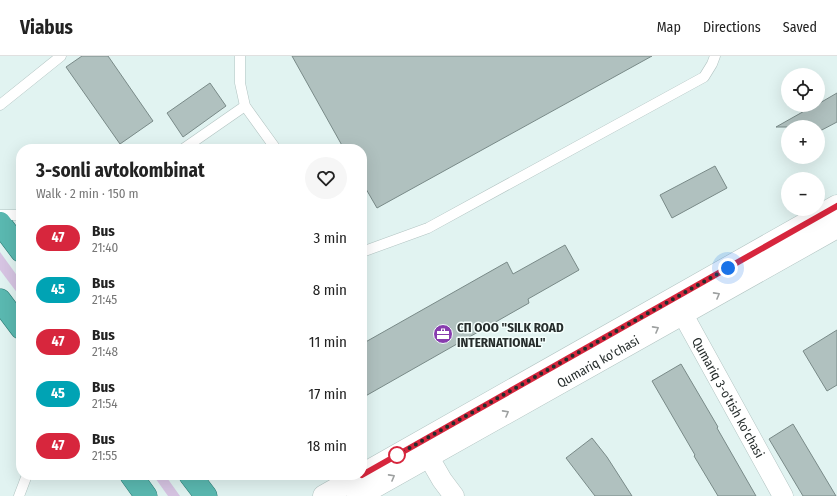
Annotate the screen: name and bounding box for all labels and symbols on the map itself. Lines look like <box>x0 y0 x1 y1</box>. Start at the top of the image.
your location <box>718 258 738 278</box>
one-way arrow <box>713 292 720 299</box>
place label: СП ООО "SILK ROAD INTERNATIONAL" <box>457 320 564 350</box>
office icon: СП ООО "SILK ROAD INTERNATIONAL" <box>432 323 454 345</box>
one-way arrow <box>652 327 659 334</box>
street label: Qumariq ko'chasi <box>554 333 642 391</box>
street label: Qumariq 3-o'tish ko'chasi <box>689 335 767 460</box>
one-way arrow <box>502 411 509 418</box>
unlabelled marker <box>388 446 406 464</box>
one-way arrow <box>388 474 395 482</box>

